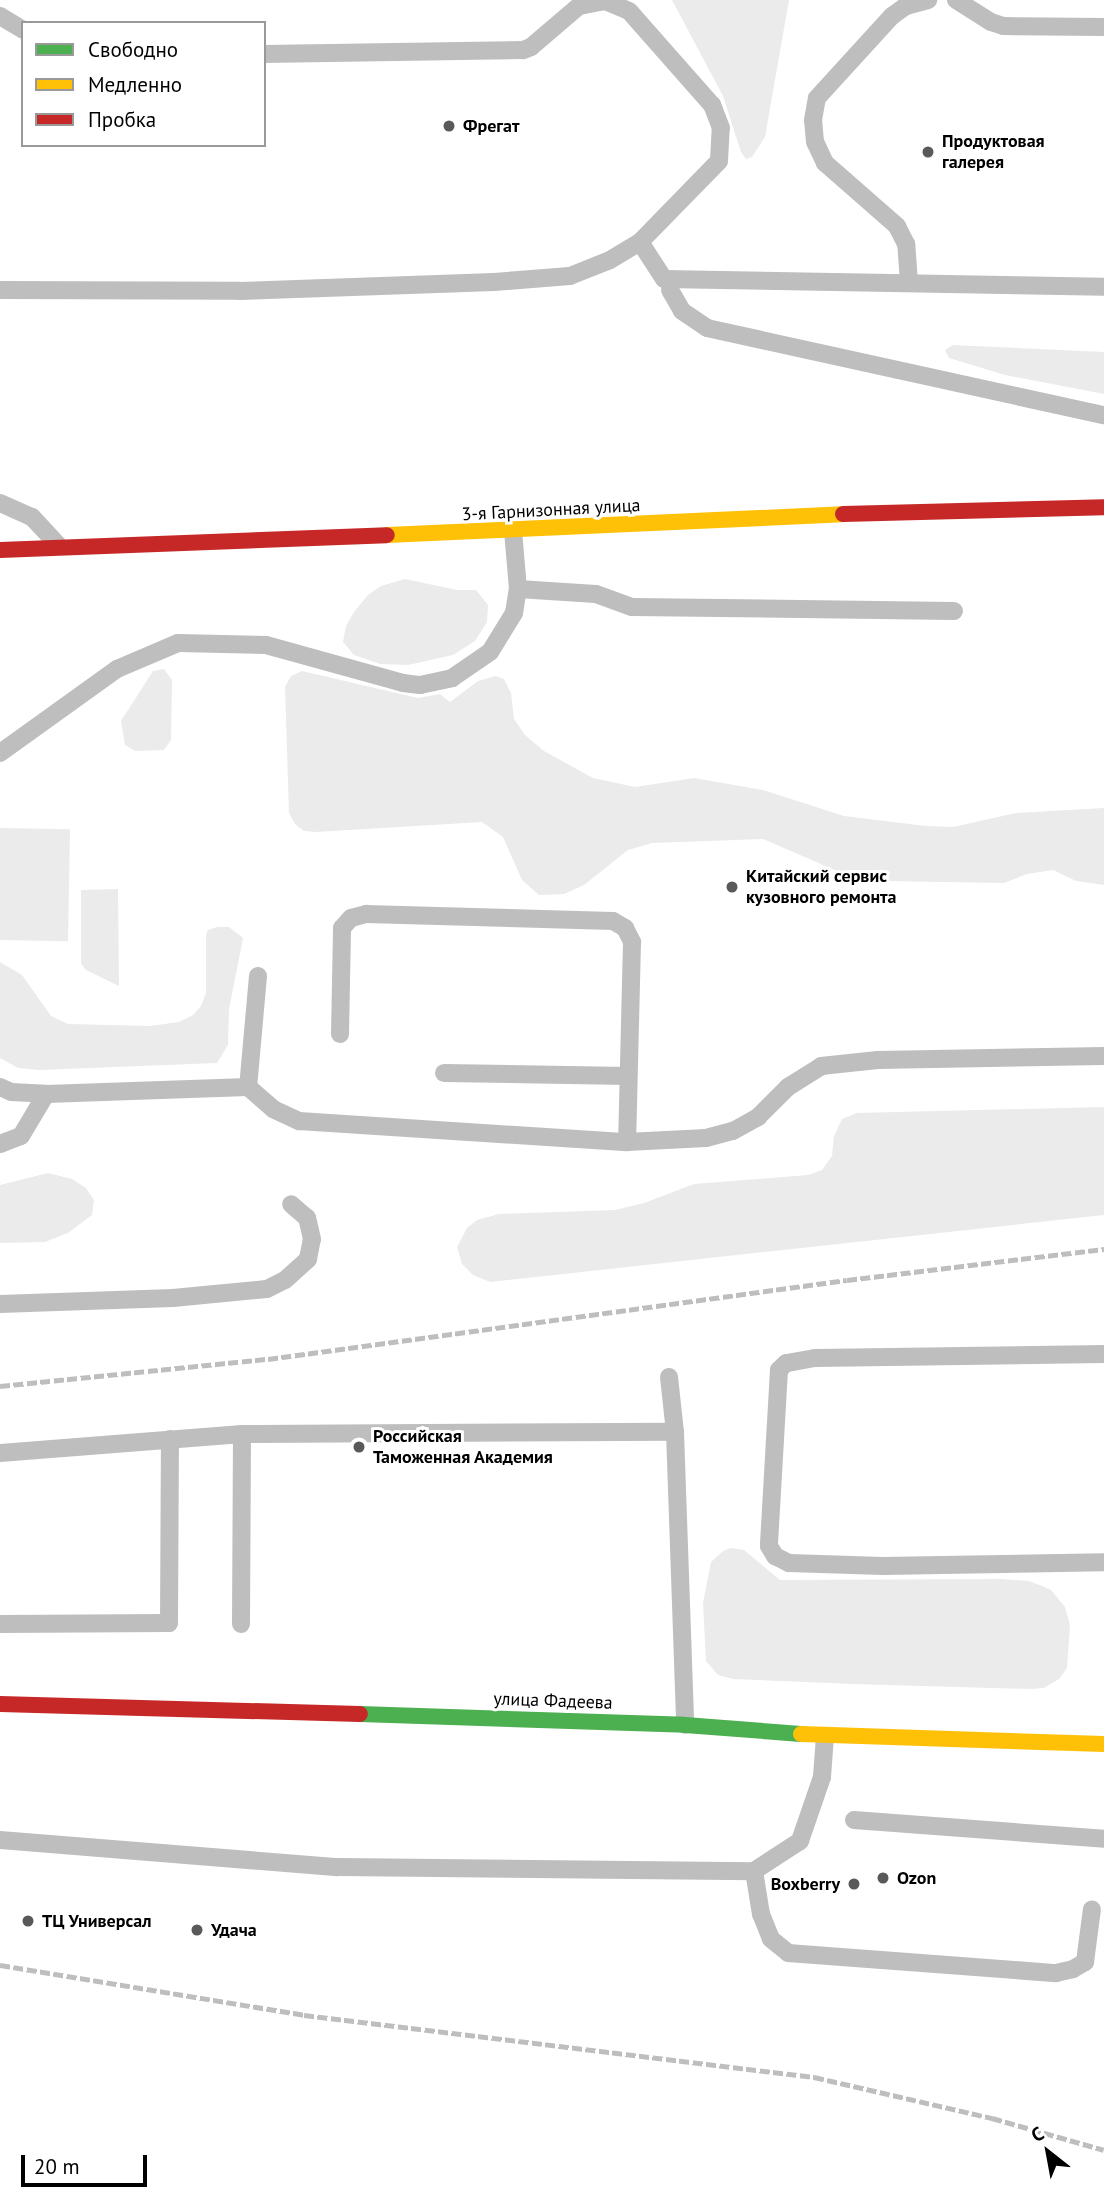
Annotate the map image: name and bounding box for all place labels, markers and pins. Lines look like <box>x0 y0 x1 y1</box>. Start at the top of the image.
place label: Фрегат <box>463 115 520 137</box>
marker: Фрегат <box>441 118 457 134</box>
place label: Продуктовая галерея <box>942 131 1045 174</box>
marker: Продуктовая галерея <box>920 144 936 160</box>
place label: Китайский сервис кузовного ремонта <box>746 866 897 908</box>
marker: Китайский сервис кузовного ремонта <box>724 879 740 895</box>
place label: Российская Таможенная Академия <box>373 1426 554 1468</box>
marker: Российская Таможенная Академия <box>351 1439 367 1455</box>
place label: Ozon <box>897 1867 936 1889</box>
marker: Ozon <box>875 1870 891 1886</box>
place label: Boxberry <box>771 1873 840 1895</box>
marker: Boxberry <box>846 1876 862 1892</box>
place label: ТЦ Универсал <box>42 1910 152 1932</box>
marker: ТЦ Универсал <box>20 1913 36 1929</box>
place label: Удача <box>211 1919 257 1941</box>
marker: Удача <box>189 1922 205 1938</box>

